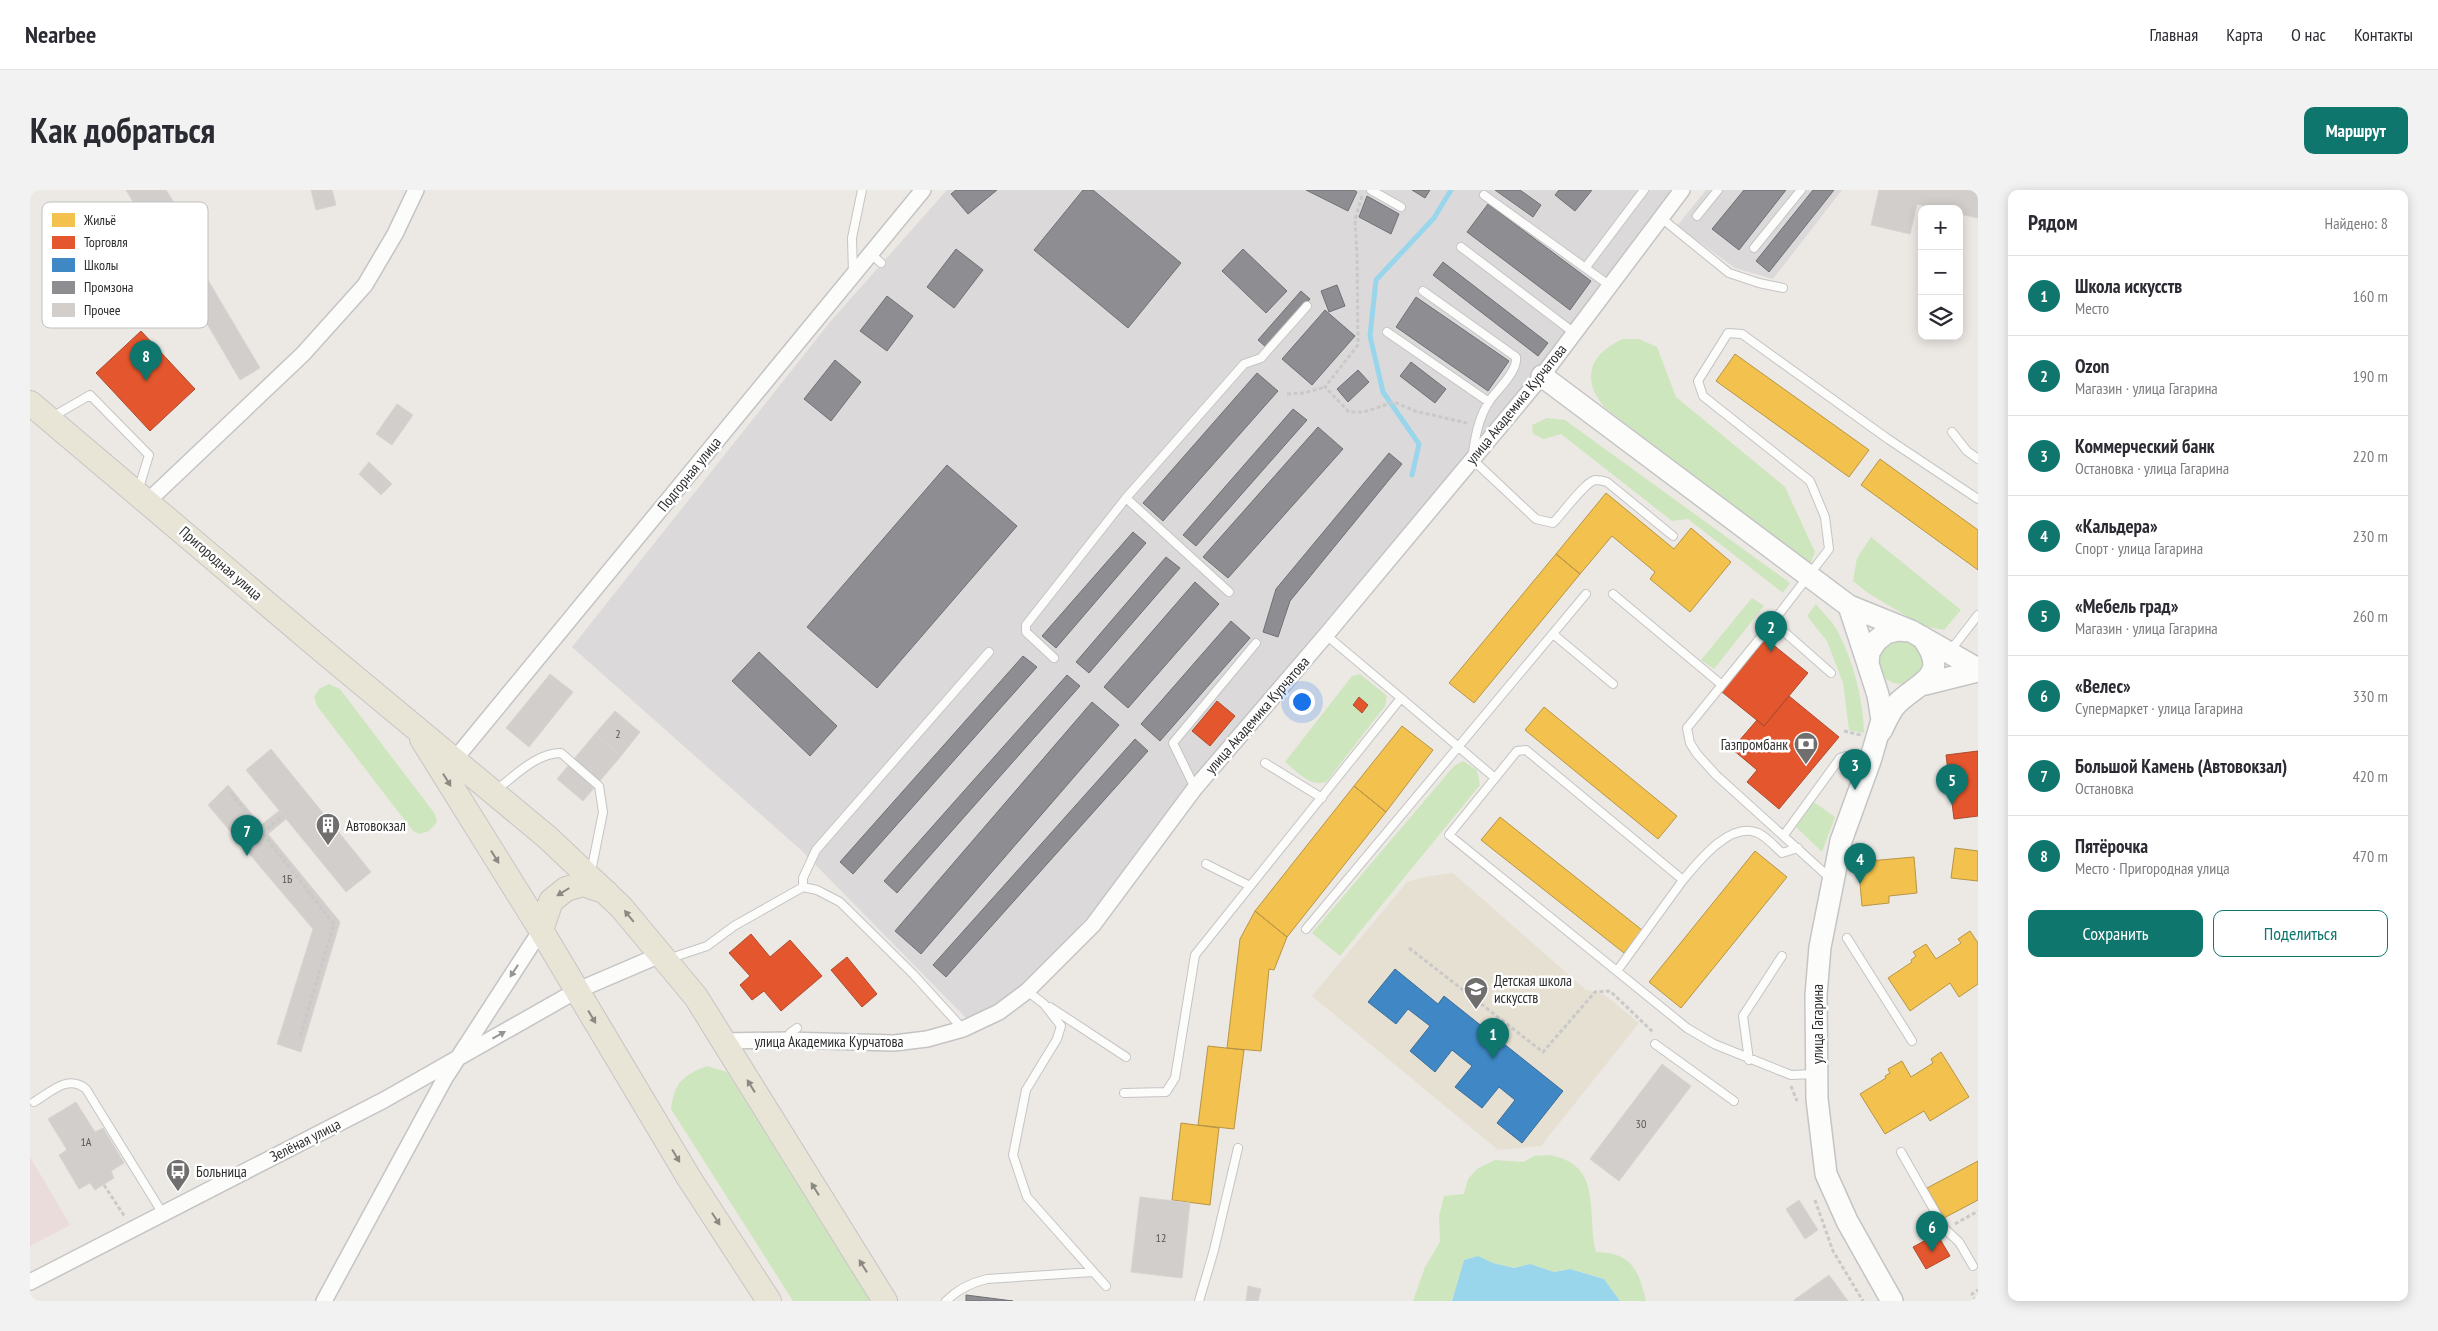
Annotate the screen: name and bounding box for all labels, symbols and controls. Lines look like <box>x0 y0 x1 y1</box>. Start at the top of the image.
text: Nearbee <box>25 19 96 50</box>
text: Главная <box>2150 23 2198 46</box>
text: Карта <box>2226 23 2263 46</box>
text: О нас <box>2291 23 2326 46</box>
text: Контакты <box>2354 23 2413 46</box>
text: Как добраться <box>30 107 215 153</box>
button: Маршрут <box>2304 107 2408 154</box>
legend <box>42 202 208 328</box>
map controls <box>1918 205 1963 340</box>
button: + <box>1918 205 1963 250</box>
text: Рядом <box>2028 209 2078 236</box>
text: Жильё <box>83 211 116 229</box>
text: Найдено: 8 <box>2325 213 2388 233</box>
text: Торговля <box>84 233 128 251</box>
button: − <box>1918 250 1963 295</box>
text: Школы <box>84 256 118 274</box>
text: Школа искусств <box>2075 274 2182 298</box>
text: Промзона <box>84 278 133 296</box>
text: 1 <box>2040 286 2048 306</box>
text: 160 m <box>2353 286 2388 306</box>
button: layers <box>1918 295 1963 340</box>
text: Место <box>2075 298 2109 318</box>
text: Прочее <box>84 301 121 319</box>
pin: 8 <box>130 340 162 381</box>
street label: улица Академика Курчатова <box>1462 340 1570 468</box>
text: Ozon <box>2075 354 2109 378</box>
text: 2 <box>2040 366 2048 386</box>
text: 190 m <box>2353 366 2388 386</box>
text: Магазин · улица Гагарина <box>2075 378 2218 398</box>
street label: Подгорная улица <box>653 433 725 515</box>
text: Коммерческий банк <box>2075 434 2215 458</box>
text: 3 <box>2040 446 2048 466</box>
text: 220 m <box>2353 446 2388 466</box>
text: Остановка · улица Гагарина <box>2075 458 2229 478</box>
text: «Кальдера» <box>2075 514 2158 538</box>
street label: Пригородная улица <box>176 522 266 604</box>
text: 4 <box>2040 526 2048 546</box>
text: 230 m <box>2353 526 2388 546</box>
text: Спорт · улица Гагарина <box>2075 538 2203 558</box>
text: «Мебель град» <box>2075 594 2178 618</box>
text: 5 <box>2040 606 2048 626</box>
text: 260 m <box>2353 606 2388 626</box>
pin: 2 <box>1755 611 1787 652</box>
text: Магазин · улица Гагарина <box>2075 618 2218 638</box>
street label: улица Академика Курчатова <box>1201 652 1313 778</box>
text: «Велес» <box>2075 674 2131 698</box>
text: 6 <box>2040 686 2048 706</box>
text: 330 m <box>2353 686 2388 706</box>
your location <box>1289 689 1315 715</box>
text: Супермаркет · улица Гагарина <box>2075 698 2243 718</box>
house number: 2 <box>615 726 621 741</box>
bank icon: Газпромбанк <box>1793 731 1819 765</box>
place label: Газпромбанк <box>1721 735 1788 754</box>
pin: 3 <box>1839 749 1871 790</box>
text: Большой Камень (Автовокзал) <box>2075 754 2287 778</box>
pin: 5 <box>1936 764 1968 805</box>
text: 7 <box>2040 766 2048 786</box>
text: 420 m <box>2353 766 2388 786</box>
one-way arrow <box>442 773 451 786</box>
text: Остановка <box>2075 778 2134 798</box>
building icon: Автовокзал <box>315 812 341 846</box>
pin: 7 <box>231 815 263 856</box>
place label: Автовокзал <box>346 816 406 835</box>
text: Пятёрочка <box>2075 834 2148 858</box>
pin: 4 <box>1844 843 1876 884</box>
text: 8 <box>2040 846 2048 866</box>
text: 470 m <box>2353 846 2388 866</box>
one-way arrow <box>491 851 500 864</box>
text: Место · Пригородная улица <box>2075 858 2230 878</box>
house number: 1Б <box>282 871 292 886</box>
one-way arrow <box>557 888 570 897</box>
one-way arrow <box>624 910 635 923</box>
button: Сохранить <box>2028 910 2203 957</box>
button: Поделиться <box>2213 910 2388 957</box>
one-way arrow <box>509 964 519 978</box>
place label: Детская школа искусств <box>1494 971 1572 1007</box>
school or university icon: Детская школа искусств <box>1463 976 1489 1010</box>
street label: улица Гагарина <box>1808 984 1827 1064</box>
one-way arrow <box>588 1011 597 1024</box>
pin: 1 <box>1477 1018 1509 1059</box>
one-way arrow <box>493 1030 506 1039</box>
street label: улица Академика Курчатова <box>754 1032 904 1051</box>
one-way arrow <box>747 1080 756 1093</box>
street label: Зелёная улица <box>266 1114 344 1166</box>
house number: 30 <box>1636 1116 1646 1131</box>
house number: 1А <box>80 1134 92 1149</box>
one-way arrow <box>672 1150 681 1163</box>
bus stop icon: Больница <box>165 1158 191 1192</box>
place label: Больница <box>196 1162 247 1181</box>
one-way arrow <box>811 1183 820 1196</box>
pin: 6 <box>1916 1211 1948 1252</box>
one-way arrow <box>711 1212 720 1226</box>
house number: 12 <box>1156 1230 1166 1245</box>
one-way arrow <box>858 1259 868 1272</box>

